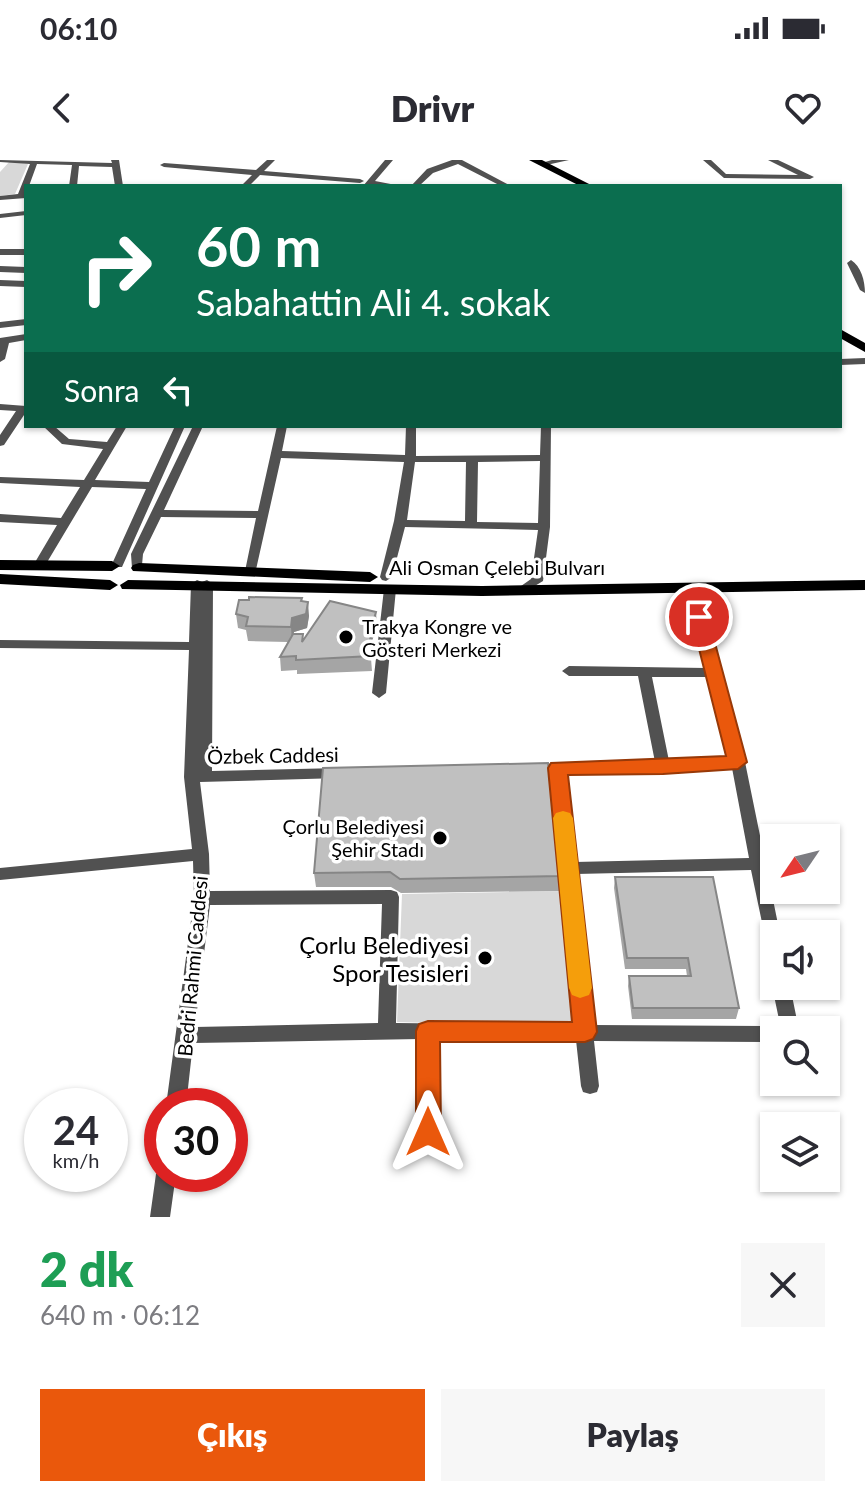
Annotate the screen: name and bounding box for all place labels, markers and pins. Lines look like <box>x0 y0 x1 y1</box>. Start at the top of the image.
pin <box>665 583 733 651</box>
place label: Trakya Kongre ve Gösteri Merkezi <box>362 614 512 661</box>
marker: Trakya Kongre ve Gösteri Merkezi <box>337 628 355 646</box>
place label: Çorlu Belediyesi Şehir Stadı <box>283 814 424 861</box>
marker: Çorlu Belediyesi Şehir Stadı <box>431 829 449 847</box>
place label: Çorlu Belediyesi Spor Tesisleri <box>299 930 469 987</box>
marker: Çorlu Belediyesi Spor Tesisleri <box>476 949 494 967</box>

